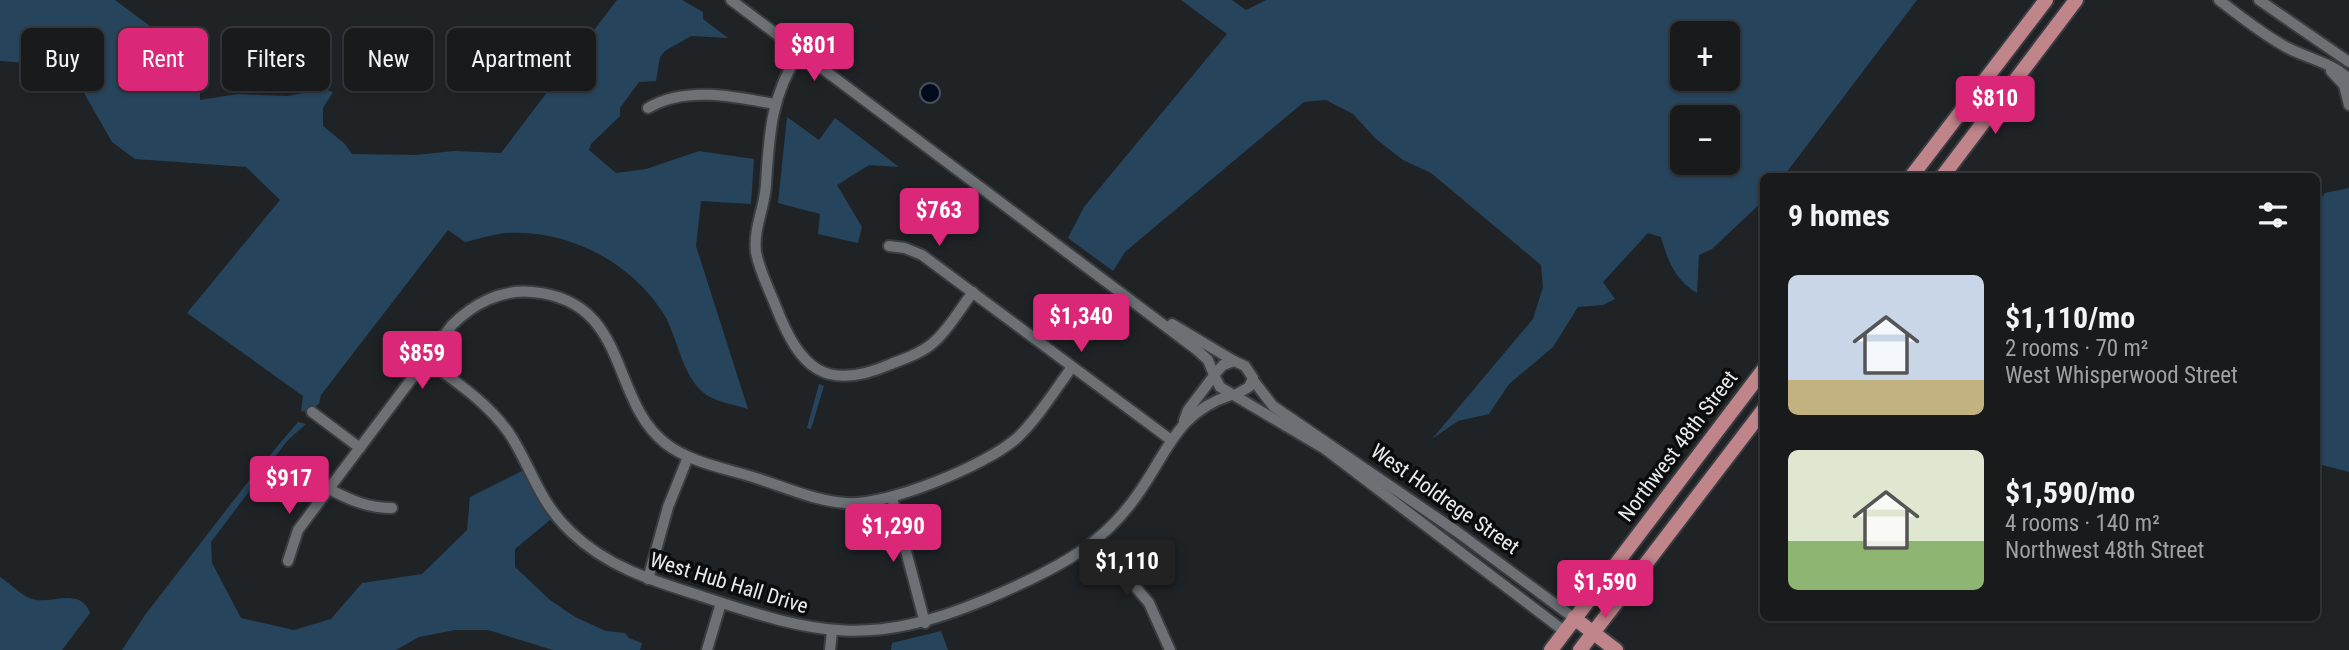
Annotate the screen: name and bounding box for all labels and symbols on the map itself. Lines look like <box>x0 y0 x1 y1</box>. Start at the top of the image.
pin: $801 <box>773 24 855 83</box>
pin: $810 <box>1954 76 2036 136</box>
pin: $763 <box>898 188 980 248</box>
pin: $1,340 <box>1024 294 1138 354</box>
pin: $859 <box>381 332 463 391</box>
street label: Northwest 48th Street <box>1614 366 1742 526</box>
street label: West Holdrege Street <box>1366 439 1524 559</box>
pin: $917 <box>248 456 330 516</box>
pin: $1,290 <box>836 504 950 564</box>
pin: $1,110 <box>1070 540 1184 599</box>
street label: West Hub Hall Drive <box>647 548 811 618</box>
pin: $1,590 <box>1548 560 1662 620</box>

